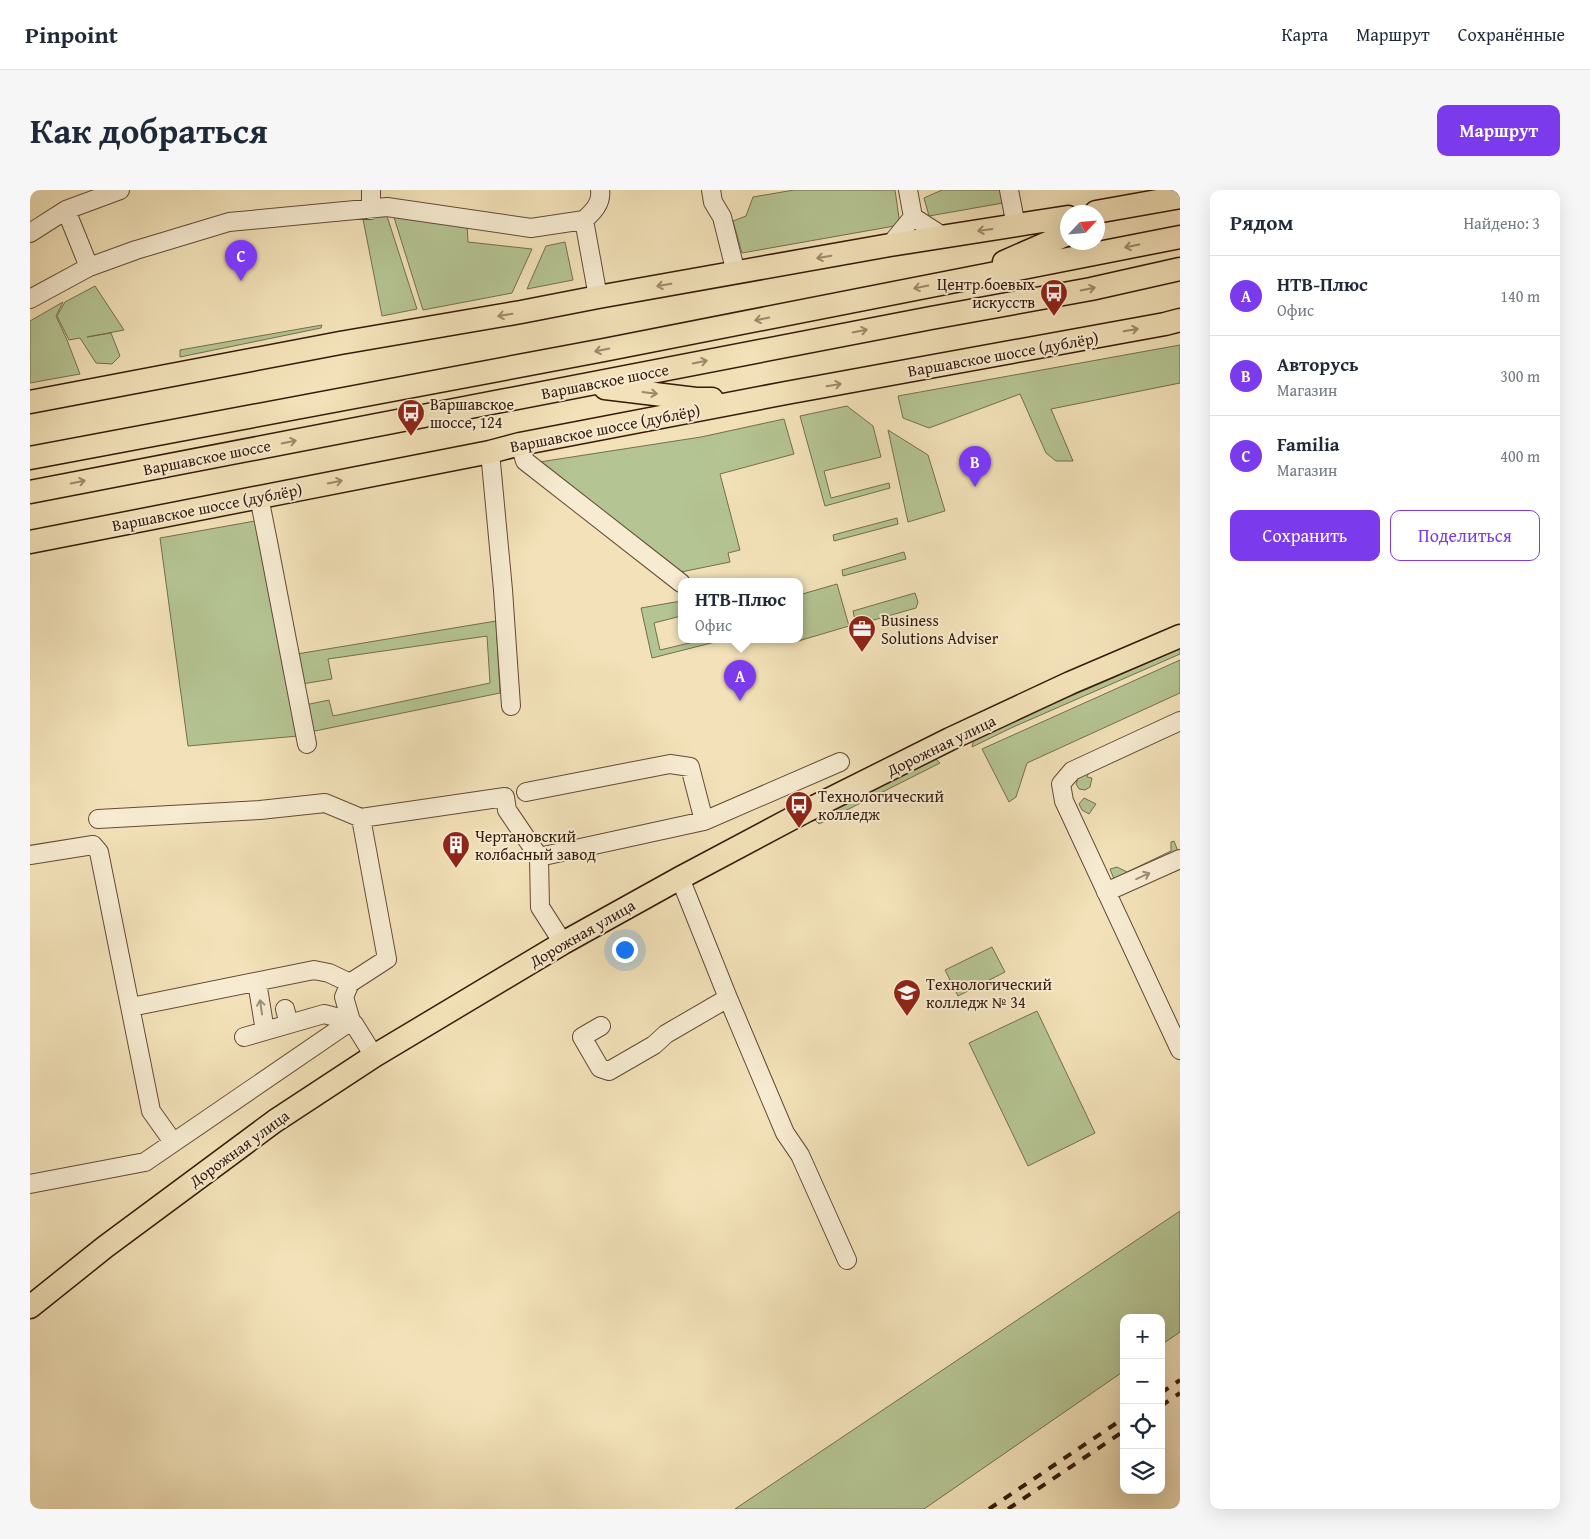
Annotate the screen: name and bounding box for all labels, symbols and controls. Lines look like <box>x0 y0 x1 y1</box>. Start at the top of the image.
text: Pinpoint <box>25 17 118 52</box>
text: Карта <box>1282 21 1328 48</box>
text: Маршрут <box>1356 21 1430 48</box>
text: Сохранённые <box>1458 21 1565 48</box>
text: Как добраться <box>30 105 268 156</box>
button: Маршрут <box>1437 105 1560 156</box>
north arrow <box>1060 205 1105 250</box>
text: Рядом <box>1230 207 1293 238</box>
text: Найдено: 3 <box>1463 211 1540 235</box>
one-way arrow <box>977 226 993 236</box>
pin: C <box>225 240 257 281</box>
one-way arrow <box>1125 242 1141 252</box>
one-way arrow <box>817 252 833 262</box>
text: НТВ-Плюс <box>1277 270 1368 298</box>
place label: Центр боевых искусств <box>937 272 1036 314</box>
bus stop icon: Центр боевых искусств <box>1039 278 1069 317</box>
one-way arrow <box>657 281 673 291</box>
one-way arrow <box>914 283 930 293</box>
one-way arrow <box>1080 284 1096 293</box>
text: A <box>1241 284 1251 308</box>
text: 140 m <box>1500 284 1540 308</box>
text: Офис <box>1277 298 1314 322</box>
one-way arrow <box>497 310 513 320</box>
one-way arrow <box>754 314 770 324</box>
street label: Варшавское шоссе (дублёр) <box>906 325 1100 383</box>
one-way arrow <box>1123 325 1139 335</box>
one-way arrow <box>851 326 867 336</box>
one-way arrow <box>595 346 611 355</box>
text: Авторусь <box>1277 350 1359 378</box>
street label: Варшавское шоссе <box>539 357 671 405</box>
one-way arrow <box>692 357 708 367</box>
text: B <box>1241 364 1251 388</box>
text: 300 m <box>1500 364 1540 388</box>
text: Магазин <box>1277 378 1337 402</box>
one-way arrow <box>825 379 841 389</box>
one-way arrow <box>641 388 657 398</box>
place label: Варшавское шоссе, 124 <box>430 392 514 434</box>
bus stop icon: Варшавское шоссе, 124 <box>396 398 426 437</box>
street label: Варшавское шоссе (дублёр) <box>508 398 702 458</box>
text: Familia <box>1277 430 1340 458</box>
street label: Варшавское шоссе <box>141 433 273 481</box>
one-way arrow <box>281 436 297 446</box>
text: C <box>1241 444 1251 468</box>
text: 400 m <box>1500 444 1540 468</box>
pin: B <box>959 446 991 487</box>
text: Магазин <box>1277 458 1337 482</box>
one-way arrow <box>327 476 343 486</box>
one-way arrow <box>69 477 85 487</box>
street label: Варшавское шоссе (дублёр) <box>110 477 304 537</box>
button: Сохранить <box>1230 510 1380 561</box>
button: Поделиться <box>1390 510 1540 561</box>
popup <box>678 578 803 643</box>
text: НТВ-Плюс <box>695 585 786 613</box>
place label: Business Solutions Adviser <box>881 608 999 650</box>
text: Офис <box>695 613 732 637</box>
office icon: Business Solutions Adviser <box>847 614 877 653</box>
pin: A <box>724 660 756 701</box>
street label: Дорожная улица <box>882 708 1000 782</box>
place label: Технологический колледж <box>818 784 944 826</box>
bus stop icon: Технологический колледж <box>784 790 814 829</box>
place label: Чертановский колбасный завод <box>475 824 596 866</box>
building icon: Чертановский колбасный завод <box>441 830 471 869</box>
one-way arrow <box>1135 870 1150 880</box>
street label: Дорожная улица <box>524 893 640 974</box>
your location <box>612 937 638 963</box>
place label: Технологический колледж № 34 <box>926 972 1052 1014</box>
school or university icon: Технологический колледж № 34 <box>892 978 922 1017</box>
one-way arrow <box>255 999 265 1015</box>
street label: Дорожная улица <box>183 1103 294 1193</box>
map controls <box>1120 1314 1165 1494</box>
button: + <box>1120 1314 1165 1359</box>
button: − <box>1120 1359 1165 1404</box>
button: locate <box>1120 1404 1165 1449</box>
button: layers <box>1120 1449 1165 1494</box>

